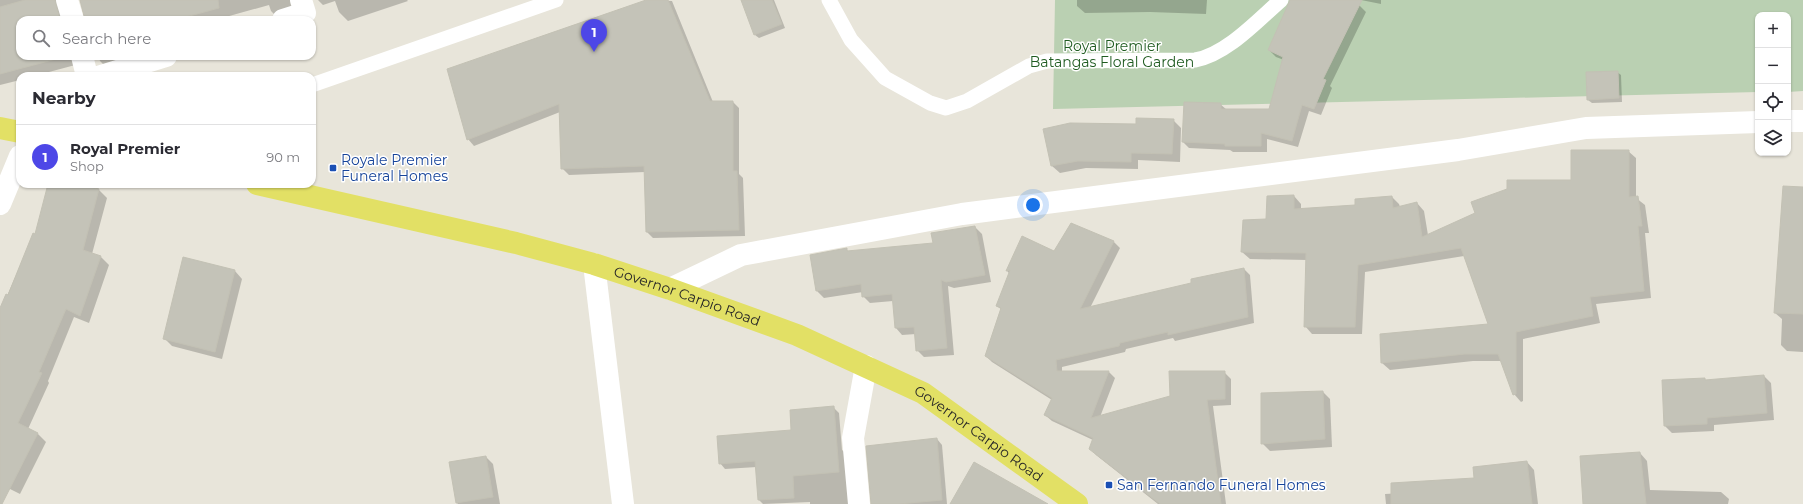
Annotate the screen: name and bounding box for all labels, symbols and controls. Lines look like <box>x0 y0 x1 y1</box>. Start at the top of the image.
map controls <box>1755 12 1791 156</box>
button: + <box>1755 12 1791 48</box>
search box <box>16 16 316 60</box>
pin: 1 <box>581 19 607 52</box>
icon: search <box>30 27 52 49</box>
text: Search here <box>62 29 151 48</box>
park label: Royal Premier Batangas Floral Garden <box>1030 37 1194 71</box>
button: − <box>1755 48 1791 84</box>
button: locate <box>1755 84 1791 120</box>
text: Nearby <box>32 88 96 108</box>
button: layers <box>1755 120 1791 156</box>
text: Royal Premier <box>70 139 180 158</box>
text: 1 <box>42 149 48 165</box>
text: 90 m <box>266 149 300 165</box>
place label: Royale Premier Funeral Homes <box>341 151 448 185</box>
text: Shop <box>70 158 104 174</box>
marker: Royale Premier Funeral Homes <box>328 163 338 173</box>
your location <box>1023 195 1043 215</box>
street label: Governor Carpio Road <box>612 262 763 330</box>
street label: Governor Carpio Road <box>912 381 1047 486</box>
place label: San Fernando Funeral Homes <box>1117 476 1326 494</box>
marker: San Fernando Funeral Homes <box>1104 480 1114 490</box>

